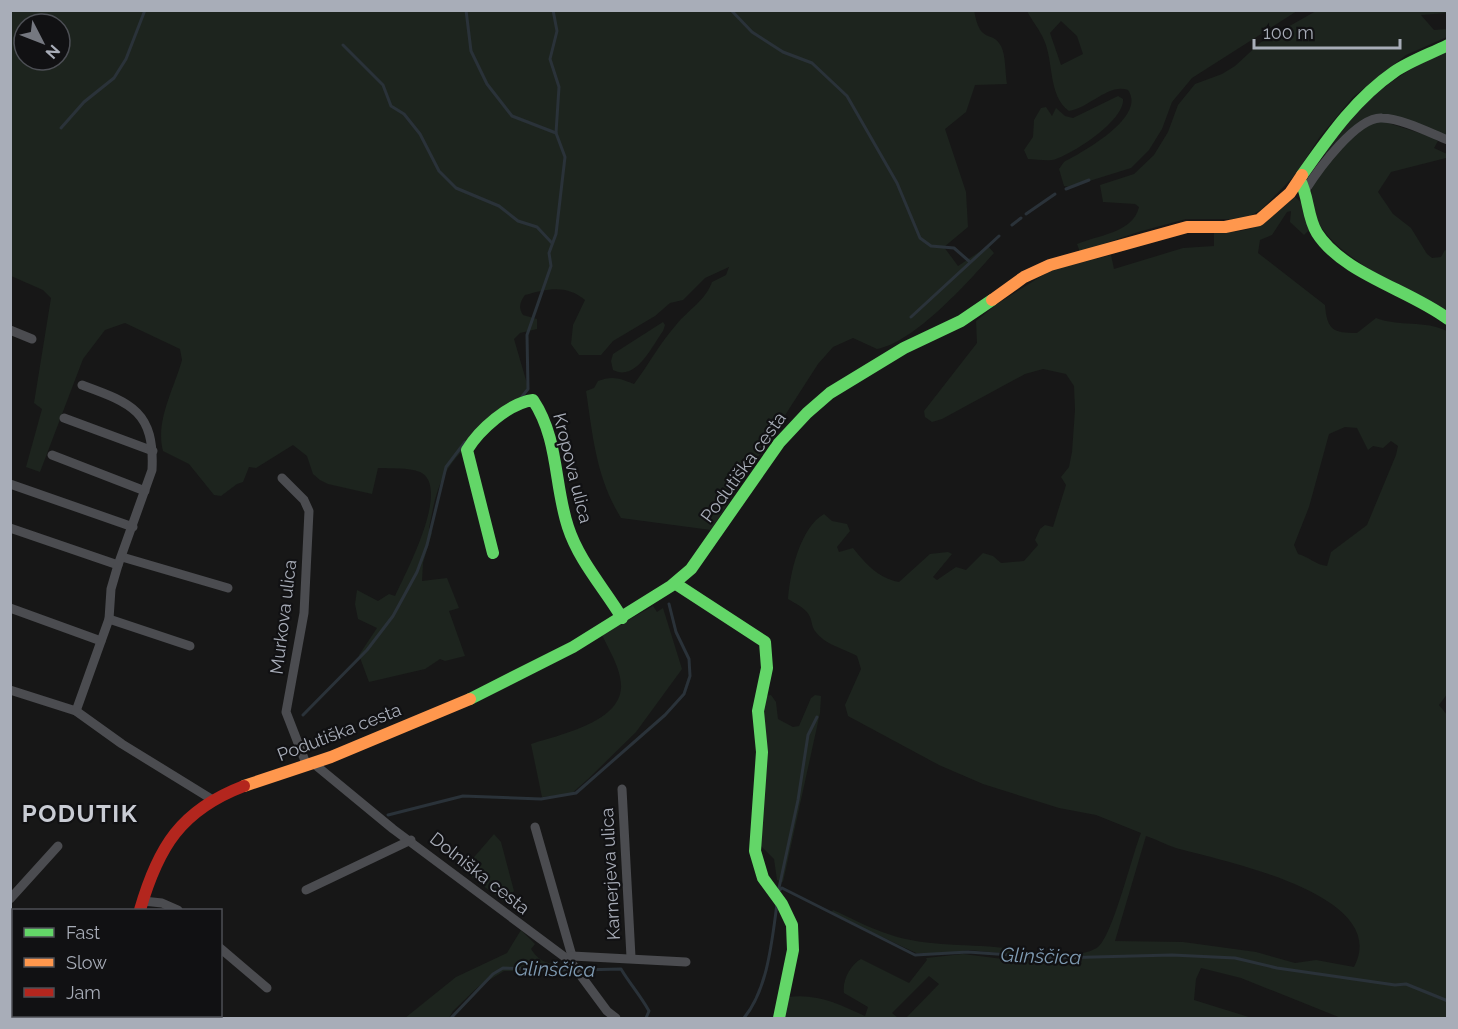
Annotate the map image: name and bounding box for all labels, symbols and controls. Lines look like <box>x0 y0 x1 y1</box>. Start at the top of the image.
north arrow <box>12 12 72 72</box>
scale bar <box>1254 12 1400 50</box>
text: 100 m <box>1263 22 1314 43</box>
text: N <box>42 41 64 63</box>
street label: Podutiška cesta <box>696 408 790 526</box>
street label: Kropova ulica <box>549 411 597 525</box>
street label: Murkova ulica <box>266 559 300 675</box>
street label: Podutiška cesta <box>274 699 404 765</box>
district label: PODUTIK <box>22 799 138 828</box>
street label: Karnerjeva ulica <box>596 807 624 941</box>
street label: Dolniška cesta <box>426 828 534 918</box>
legend <box>12 909 222 1017</box>
text: Fast <box>66 922 100 943</box>
water label: Glinščica <box>1000 943 1082 969</box>
text: Slow <box>66 952 107 973</box>
water label: Glinščica <box>514 956 596 982</box>
text: Jam <box>66 982 101 1003</box>

